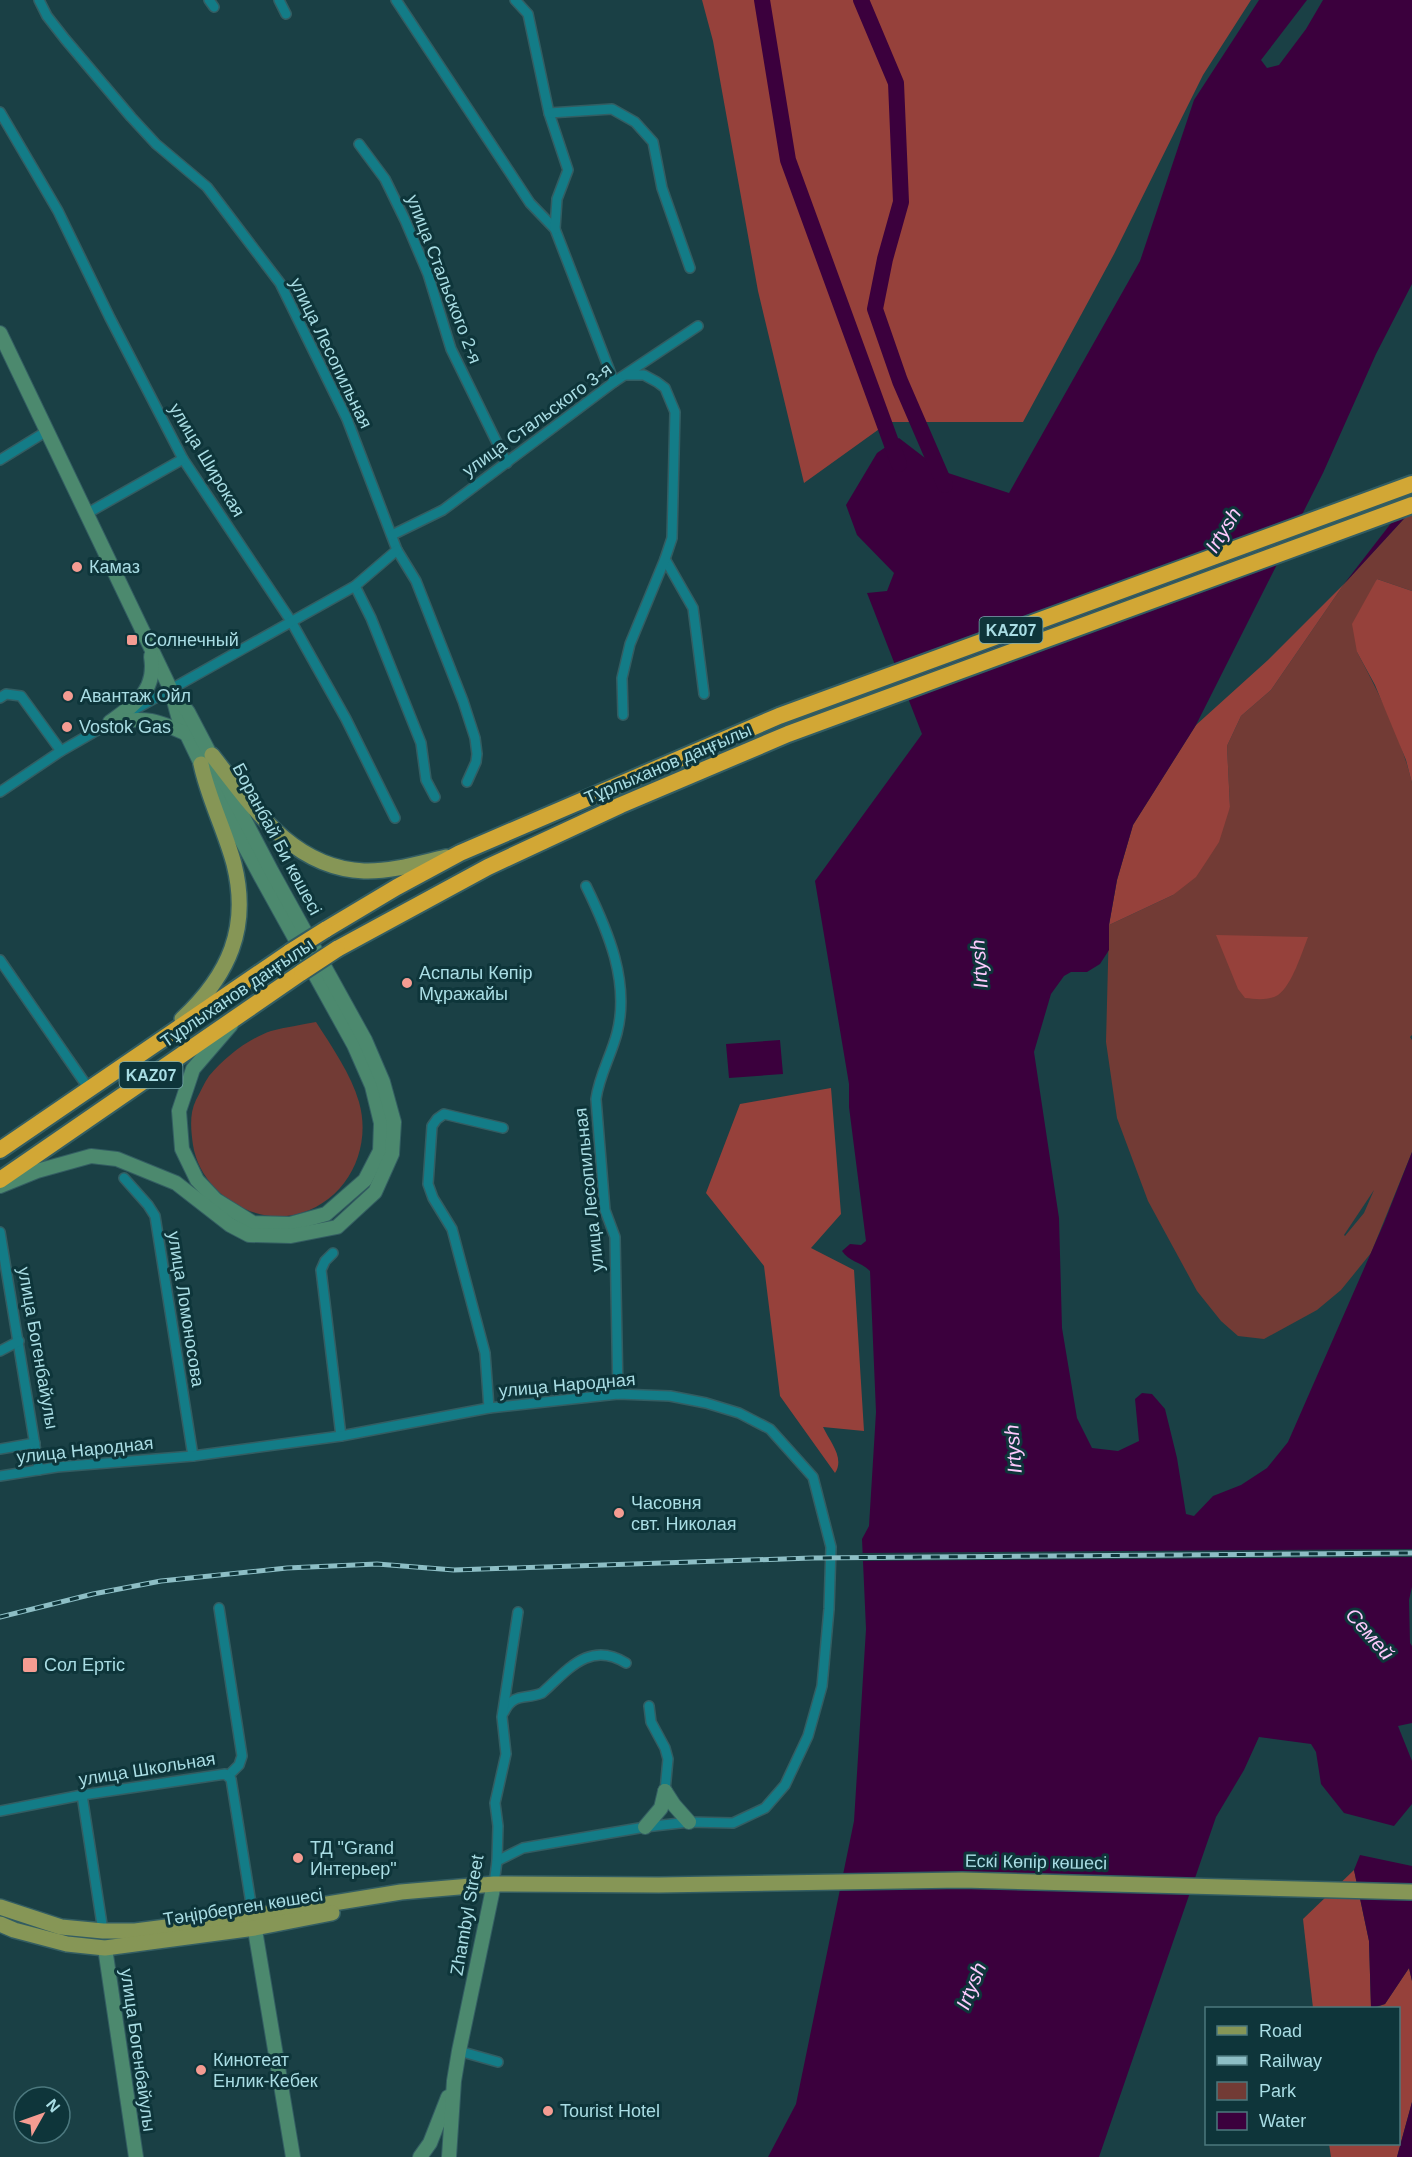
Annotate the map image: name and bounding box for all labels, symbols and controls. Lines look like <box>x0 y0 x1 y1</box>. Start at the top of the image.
street label: улица Стальского 2-я <box>403 192 485 366</box>
street label: улица Лесопильная <box>286 275 376 431</box>
street label: улица Стальского 3-я <box>459 359 615 481</box>
street label: улица Широкая <box>165 400 249 520</box>
water label: Irtysh <box>1201 503 1245 557</box>
place label: Камаз <box>89 557 140 577</box>
marker: Камаз <box>70 560 84 574</box>
road number: KAZ07 <box>980 617 1042 643</box>
place label: Солнечный <box>144 630 239 650</box>
marker: Солнечный <box>125 633 139 647</box>
place label: Авантаж Ойл <box>80 686 191 706</box>
marker: Авантаж Ойл <box>61 689 75 703</box>
place label: Vostok Gas <box>79 717 171 737</box>
marker: Vostok Gas <box>60 720 74 734</box>
street label: Тұрлыханов даңғылы <box>581 720 755 808</box>
street label: Боранбай Би көшесі <box>229 760 325 918</box>
street label: Тұрлыханов даңғылы <box>157 935 317 1051</box>
water label: Irtysh <box>966 939 992 989</box>
place label: Аспалы Көпір Мұражайы <box>419 963 532 1004</box>
marker: Аспалы Көпір Мұражайы <box>400 976 414 990</box>
road number: KAZ07 <box>120 1062 182 1088</box>
street label: улица Лесопильная <box>570 1107 608 1273</box>
street label: улица Ломоносова <box>164 1230 208 1389</box>
street label: улица Богенбайулы <box>14 1265 62 1431</box>
street label: улица Народная <box>498 1369 636 1401</box>
water label: Irtysh <box>1000 1424 1026 1474</box>
street label: улица Народная <box>16 1433 154 1467</box>
place label: Часовня свт. Николая <box>631 1493 736 1534</box>
marker: Часовня свт. Николая <box>612 1506 626 1520</box>
water label: Семей <box>1342 1604 1398 1664</box>
place label: Сол Ертіс <box>44 1655 125 1675</box>
marker: Сол Ертіс <box>21 1656 39 1674</box>
street label: улица Школьная <box>77 1748 217 1790</box>
place label: ТД "Grand Интерьер" <box>310 1838 397 1879</box>
marker: ТД "Grand Интерьер" <box>291 1851 305 1865</box>
street label: Ескі Көпір көшесі <box>965 1851 1107 1873</box>
street label: Zhambyl Street <box>447 1853 487 1977</box>
street label: Тәңірберген көшесі <box>162 1884 324 1930</box>
water label: Irtysh <box>952 1959 990 2013</box>
street label: улица Богенбайулы <box>117 1967 159 2133</box>
legend <box>1205 2007 1400 2145</box>
text: Road <box>1259 2021 1302 2041</box>
place label: Кинотеат Енлик-Кебек <box>213 2050 318 2091</box>
text: Railway <box>1259 2051 1322 2071</box>
marker: Кинотеат Енлик-Кебек <box>194 2063 208 2077</box>
text: Park <box>1259 2081 1297 2101</box>
north arrow <box>12 2085 72 2145</box>
text: N <box>43 2096 63 2116</box>
place label: Tourist Hotel <box>560 2101 660 2121</box>
marker: Tourist Hotel <box>541 2104 555 2118</box>
text: Water <box>1259 2111 1306 2131</box>

